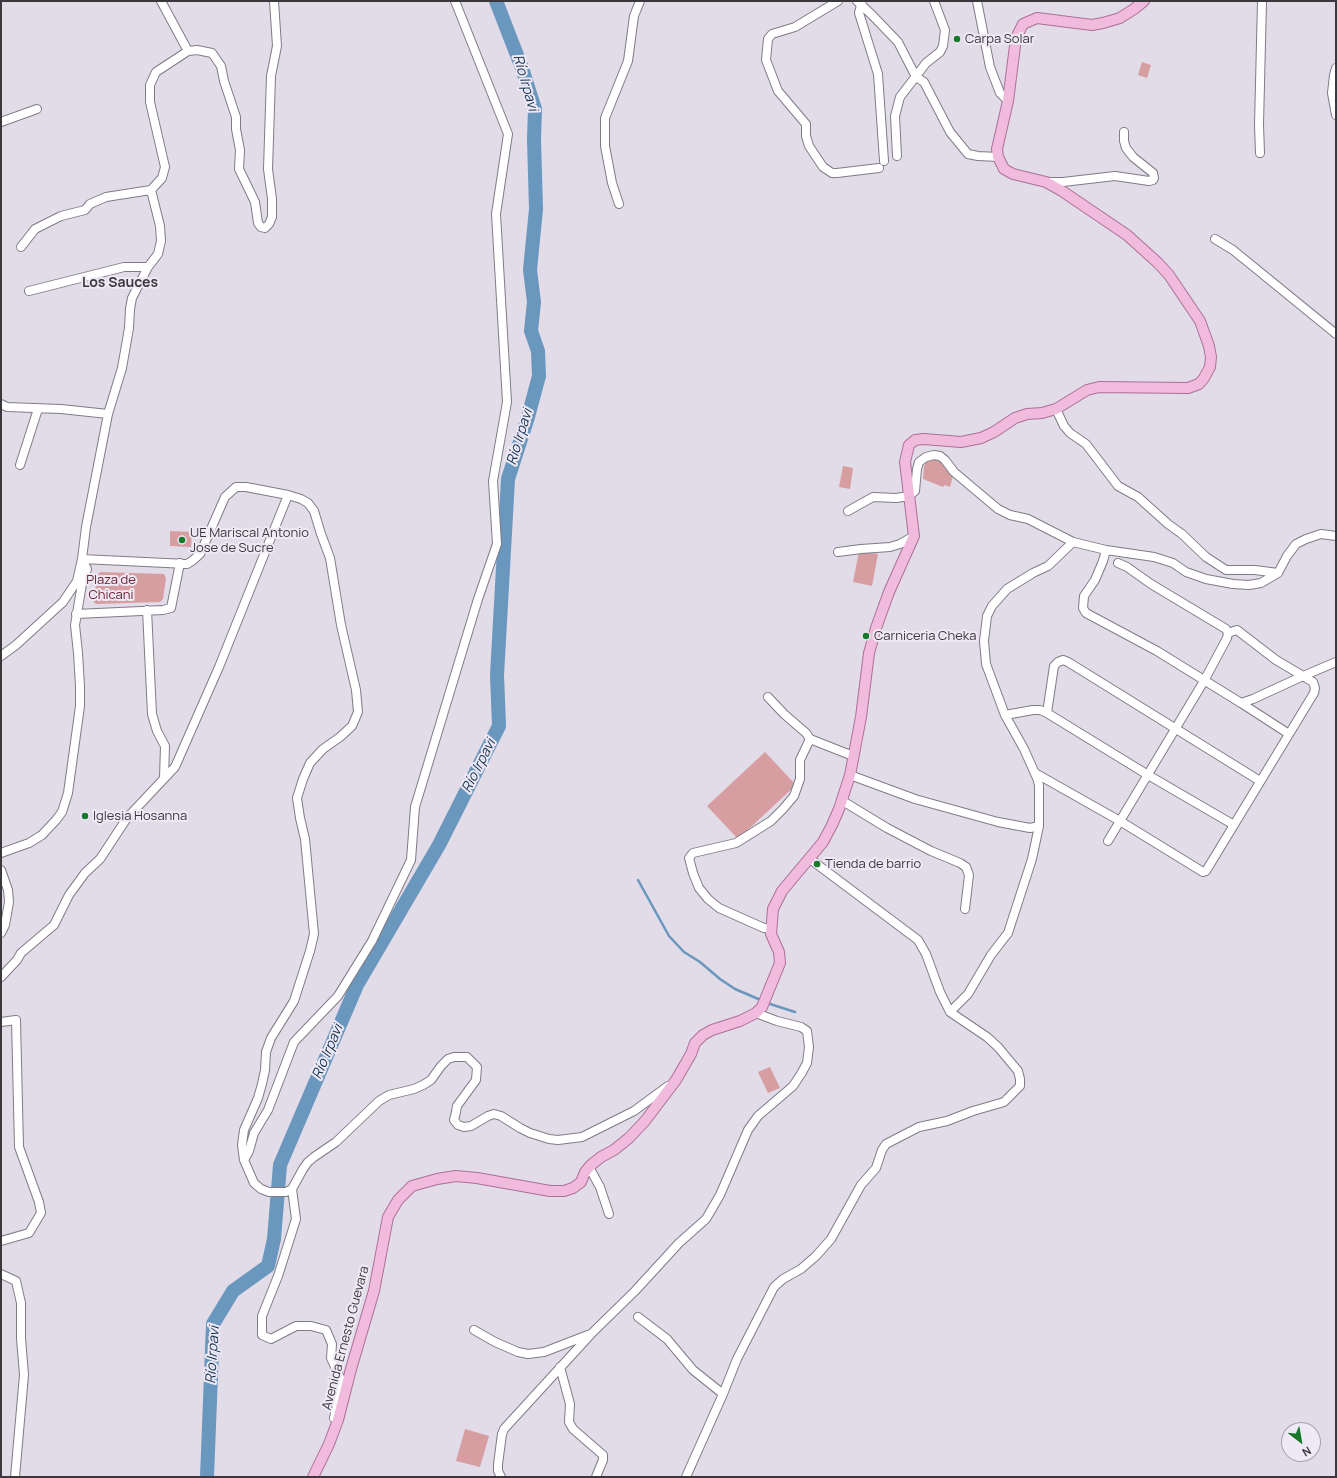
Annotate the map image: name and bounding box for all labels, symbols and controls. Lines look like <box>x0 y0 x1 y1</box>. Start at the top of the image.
place label: Carpa Solar <box>965 31 1034 47</box>
marker: Carpa Solar <box>952 34 962 44</box>
water label: Río Irpavi <box>509 53 541 113</box>
district label: Los Sauces <box>82 275 158 291</box>
water label: Río Irpavi <box>504 407 536 467</box>
place label: UE Mariscal Antonio Jose de Sucre <box>190 525 309 556</box>
marker: UE Mariscal Antonio Jose de Sucre <box>177 535 187 545</box>
park label: Plaza de Chicani <box>86 572 136 603</box>
place label: Carniceria Cheka <box>874 628 976 644</box>
marker: Carniceria Cheka <box>861 631 871 641</box>
water label: Río Irpavi <box>458 736 500 796</box>
place label: Iglesia Hosanna <box>93 808 187 824</box>
marker: Iglesia Hosanna <box>80 811 90 821</box>
place label: Tienda de barrio <box>825 856 921 872</box>
marker: Tienda de barrio <box>812 859 822 869</box>
water label: Río Irpavi <box>309 1022 347 1082</box>
street label: Avenida Ernesto Guevara <box>319 1264 373 1412</box>
water label: Río Irpavi <box>203 1326 223 1384</box>
north arrow <box>1281 1422 1321 1462</box>
text: N <box>1300 1443 1314 1460</box>

